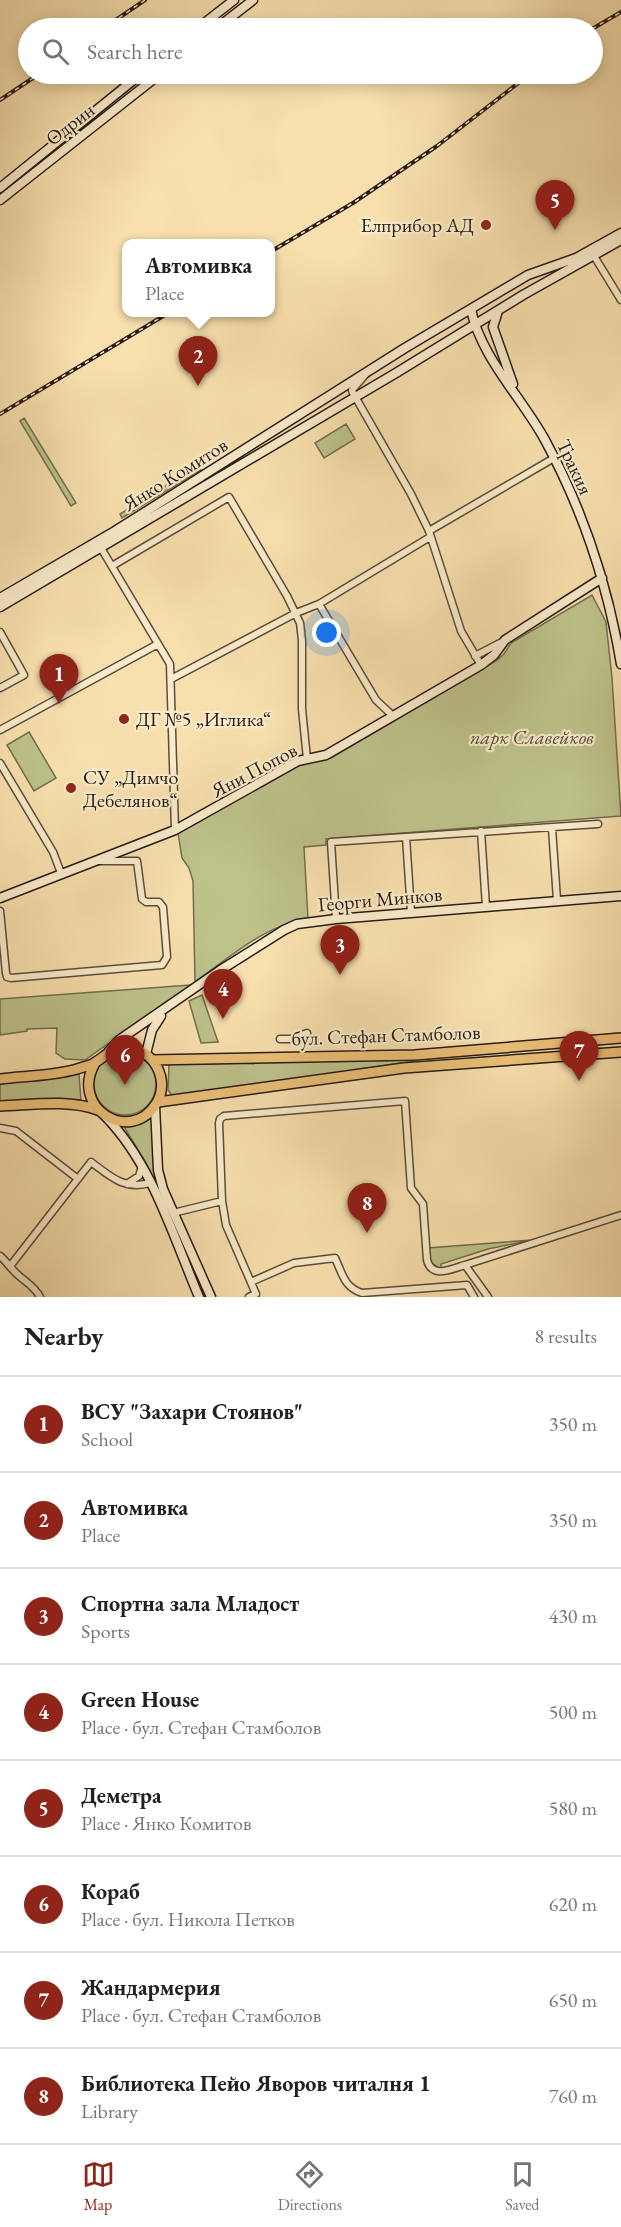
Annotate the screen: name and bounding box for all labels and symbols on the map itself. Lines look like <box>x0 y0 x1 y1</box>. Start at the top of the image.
street label: Одрин <box>40 97 100 151</box>
pin: 5 <box>536 180 574 230</box>
place label: Елприбор АД <box>360 212 474 238</box>
marker: Елприбор АД <box>479 218 493 232</box>
pin: 2 <box>178 336 218 386</box>
street label: Янко Комитов <box>117 431 232 517</box>
street label: Тракия <box>551 435 599 499</box>
your location <box>312 618 341 647</box>
pin: 1 <box>40 654 78 704</box>
place label: ДГ №5 „Иглика“ <box>136 706 271 732</box>
marker: ДГ №5 „Иглика“ <box>117 712 131 726</box>
park label: парк Славейков <box>470 724 594 750</box>
street label: Яни Попов <box>206 737 301 804</box>
place label: СУ „Димчо Дебелянов“ <box>83 764 178 813</box>
marker: СУ „Димчо Дебелянов“ <box>64 781 78 795</box>
street label: Георги Минков <box>317 881 443 917</box>
pin: 3 <box>320 926 360 975</box>
pin: 4 <box>204 970 242 1019</box>
street label: бул. Стефан Стамболов <box>291 1019 481 1051</box>
pin: 7 <box>560 1032 598 1081</box>
pin: 6 <box>106 1036 144 1085</box>
pin: 8 <box>348 1184 386 1233</box>

